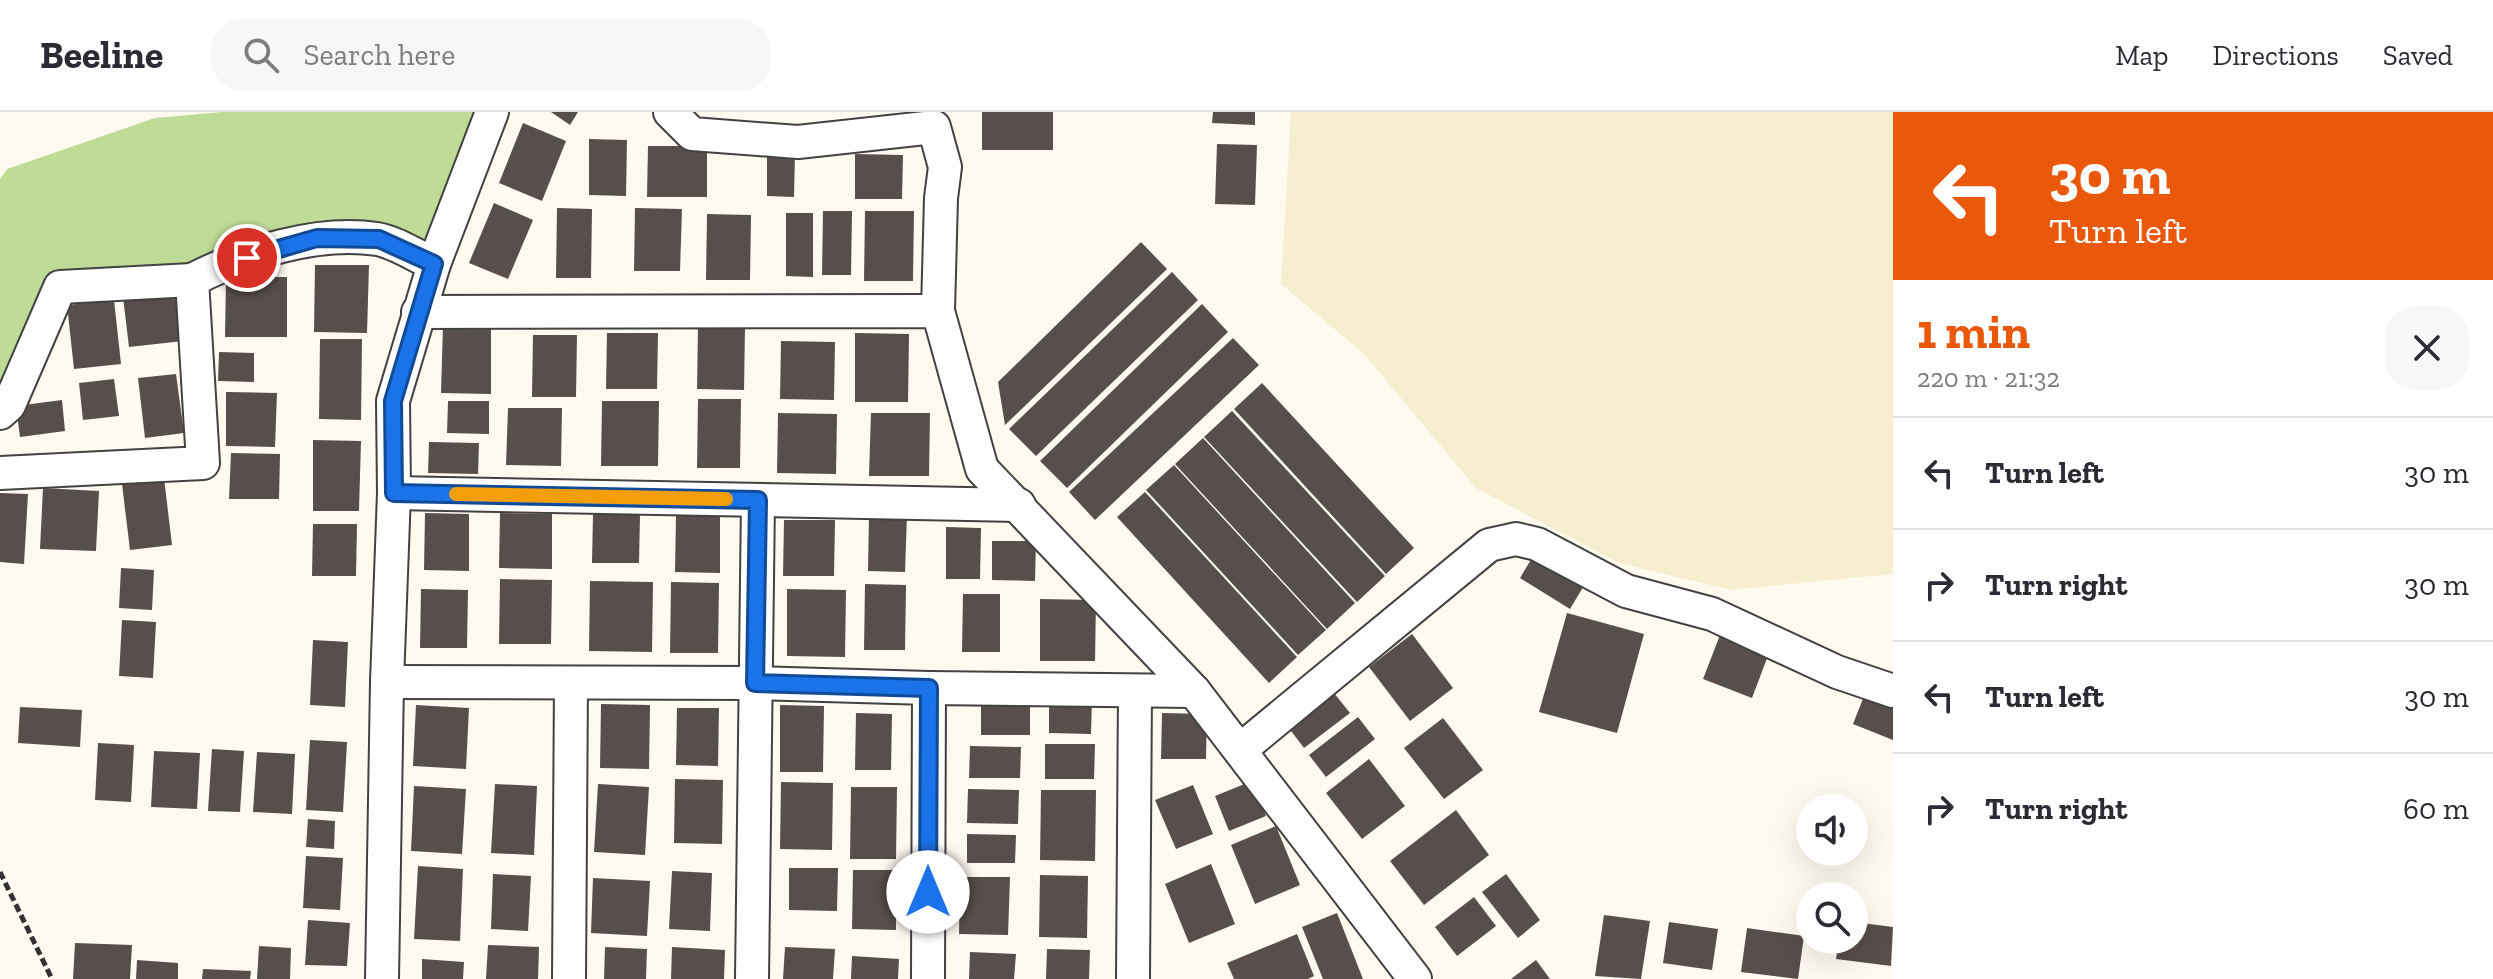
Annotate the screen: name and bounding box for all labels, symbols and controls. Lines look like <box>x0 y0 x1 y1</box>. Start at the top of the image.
search box <box>211 19 771 91</box>
text: Beeline <box>40 32 163 78</box>
icon: search <box>239 33 283 77</box>
text: Search here <box>303 37 455 73</box>
text: Map <box>2115 39 2168 72</box>
text: Directions <box>2212 39 2339 72</box>
text: Saved <box>2383 39 2453 72</box>
text: 30 m <box>2049 141 2171 208</box>
icon: left <box>1917 144 2021 248</box>
text: Turn left <box>2049 209 2187 252</box>
pin <box>213 224 281 292</box>
icon: arrive <box>225 236 269 280</box>
text: 1 min <box>1917 303 2030 360</box>
button: close <box>2385 306 2469 390</box>
text: 220 m · 21:32 <box>1917 362 2060 394</box>
icon: left <box>1917 451 1961 495</box>
text: Turn left <box>1985 455 2104 491</box>
text: 30 m <box>2404 455 2469 491</box>
icon: right <box>1917 563 1961 607</box>
text: Turn right <box>1985 567 2127 603</box>
text: 30 m <box>2404 567 2469 603</box>
icon: left <box>1917 675 1961 719</box>
text: Turn left <box>1985 679 2104 715</box>
text: 30 m <box>2404 679 2469 715</box>
icon: right <box>1917 787 1961 831</box>
text: Turn right <box>1985 791 2127 827</box>
text: 60 m <box>2403 791 2469 827</box>
map controls <box>1796 794 1868 954</box>
button: sound <box>1796 794 1868 866</box>
position arrow <box>886 850 970 934</box>
button: search <box>1796 882 1868 954</box>

